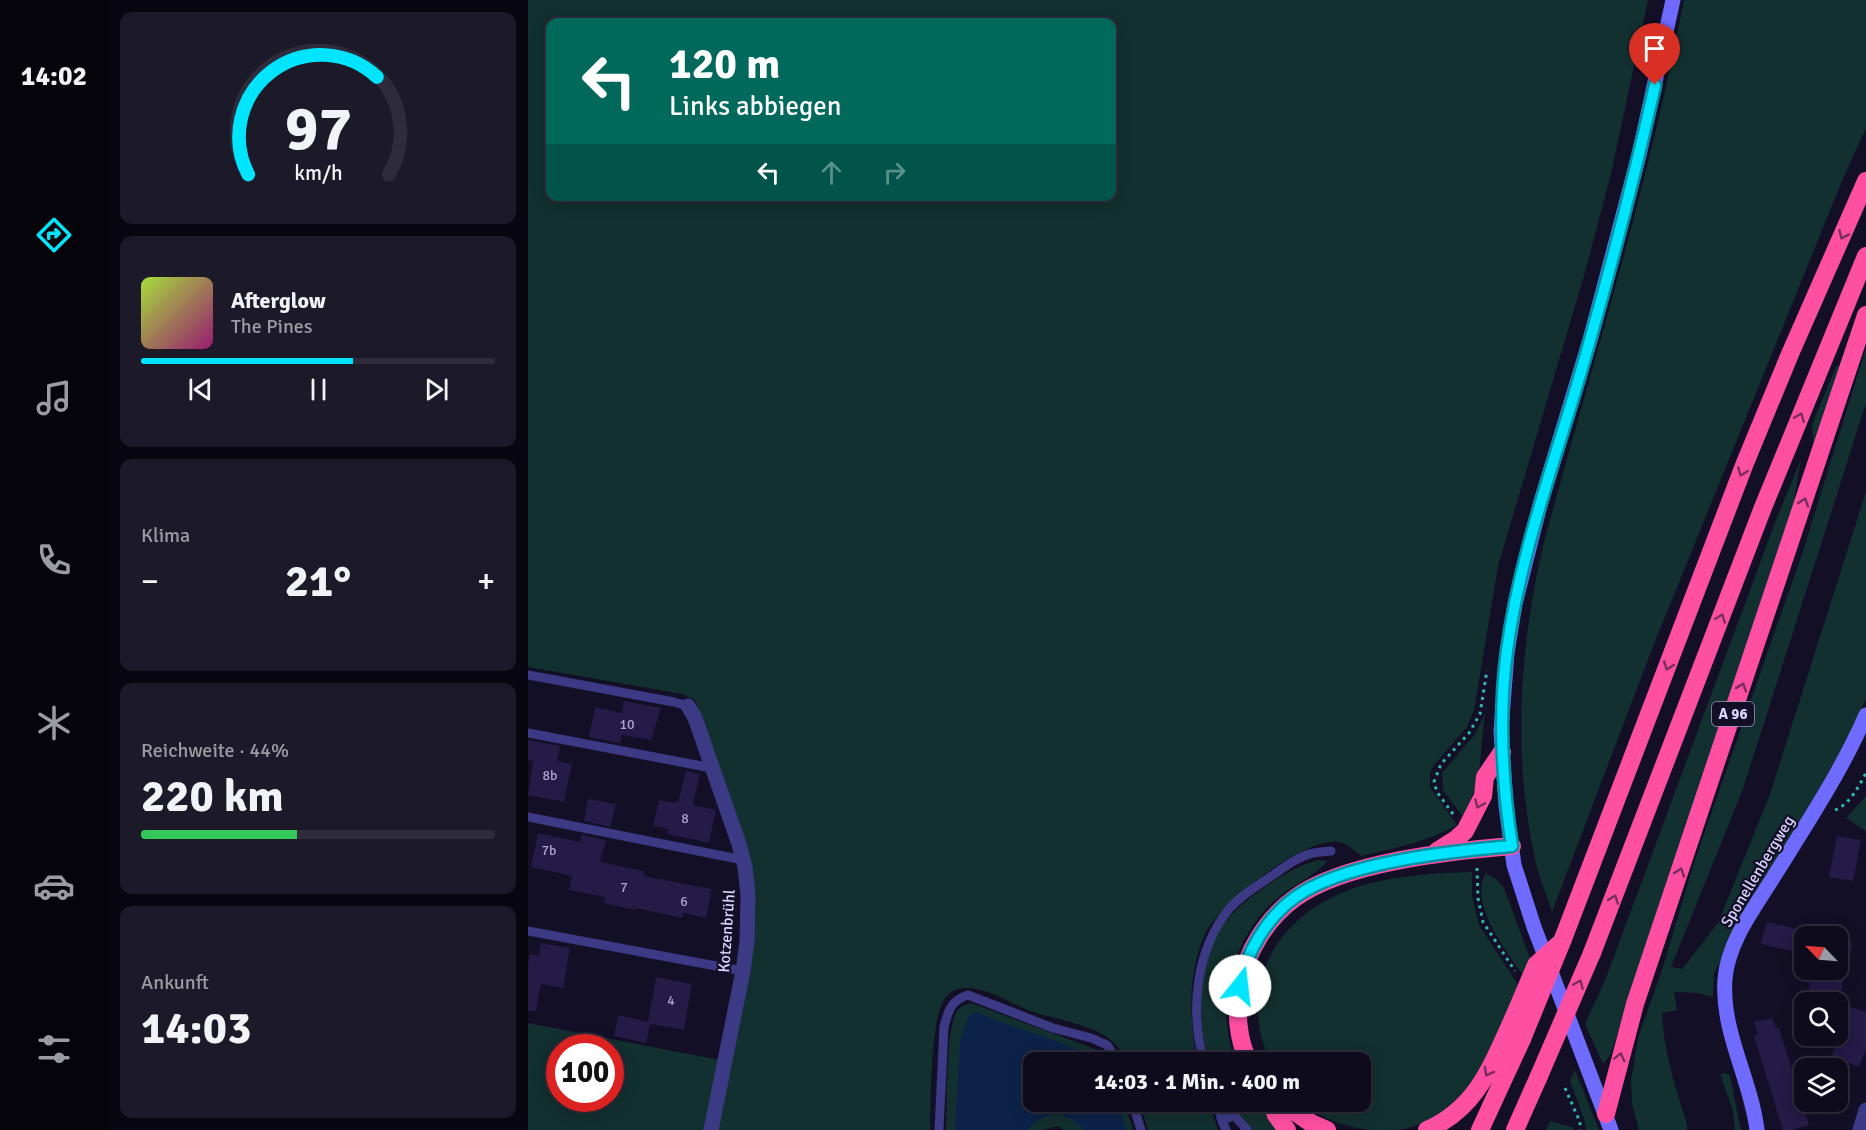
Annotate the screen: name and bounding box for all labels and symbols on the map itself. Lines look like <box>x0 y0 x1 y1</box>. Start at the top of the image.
pin <box>1629 23 1680 85</box>
one-way arrow <box>1838 229 1850 240</box>
one-way arrow <box>1793 412 1805 423</box>
one-way arrow <box>1736 467 1749 477</box>
one-way arrow <box>1797 497 1809 508</box>
one-way arrow <box>1714 613 1726 624</box>
one-way arrow <box>1663 659 1675 670</box>
one-way arrow <box>1735 682 1747 693</box>
road number: A 96 <box>1712 702 1754 726</box>
house number: 10 <box>619 716 635 733</box>
house number: 8b <box>543 767 557 784</box>
one-way arrow <box>1474 798 1486 809</box>
house number: 8 <box>681 810 689 827</box>
street label: Sponellenbergweg <box>1717 812 1799 931</box>
house number: 7b <box>542 842 556 859</box>
one-way arrow <box>1672 867 1685 878</box>
house number: 7 <box>620 879 628 896</box>
street label: Kotzenbrühl <box>714 888 740 973</box>
house number: 6 <box>680 893 688 910</box>
one-way arrow <box>1607 894 1619 905</box>
north arrow <box>1794 926 1848 980</box>
position arrow <box>1208 954 1272 1018</box>
one-way arrow <box>1572 979 1584 990</box>
house number: 4 <box>667 992 675 1009</box>
speed limit sign: 100 <box>546 1034 624 1112</box>
one-way arrow <box>1613 1053 1626 1063</box>
one-way arrow <box>1484 1066 1495 1076</box>

